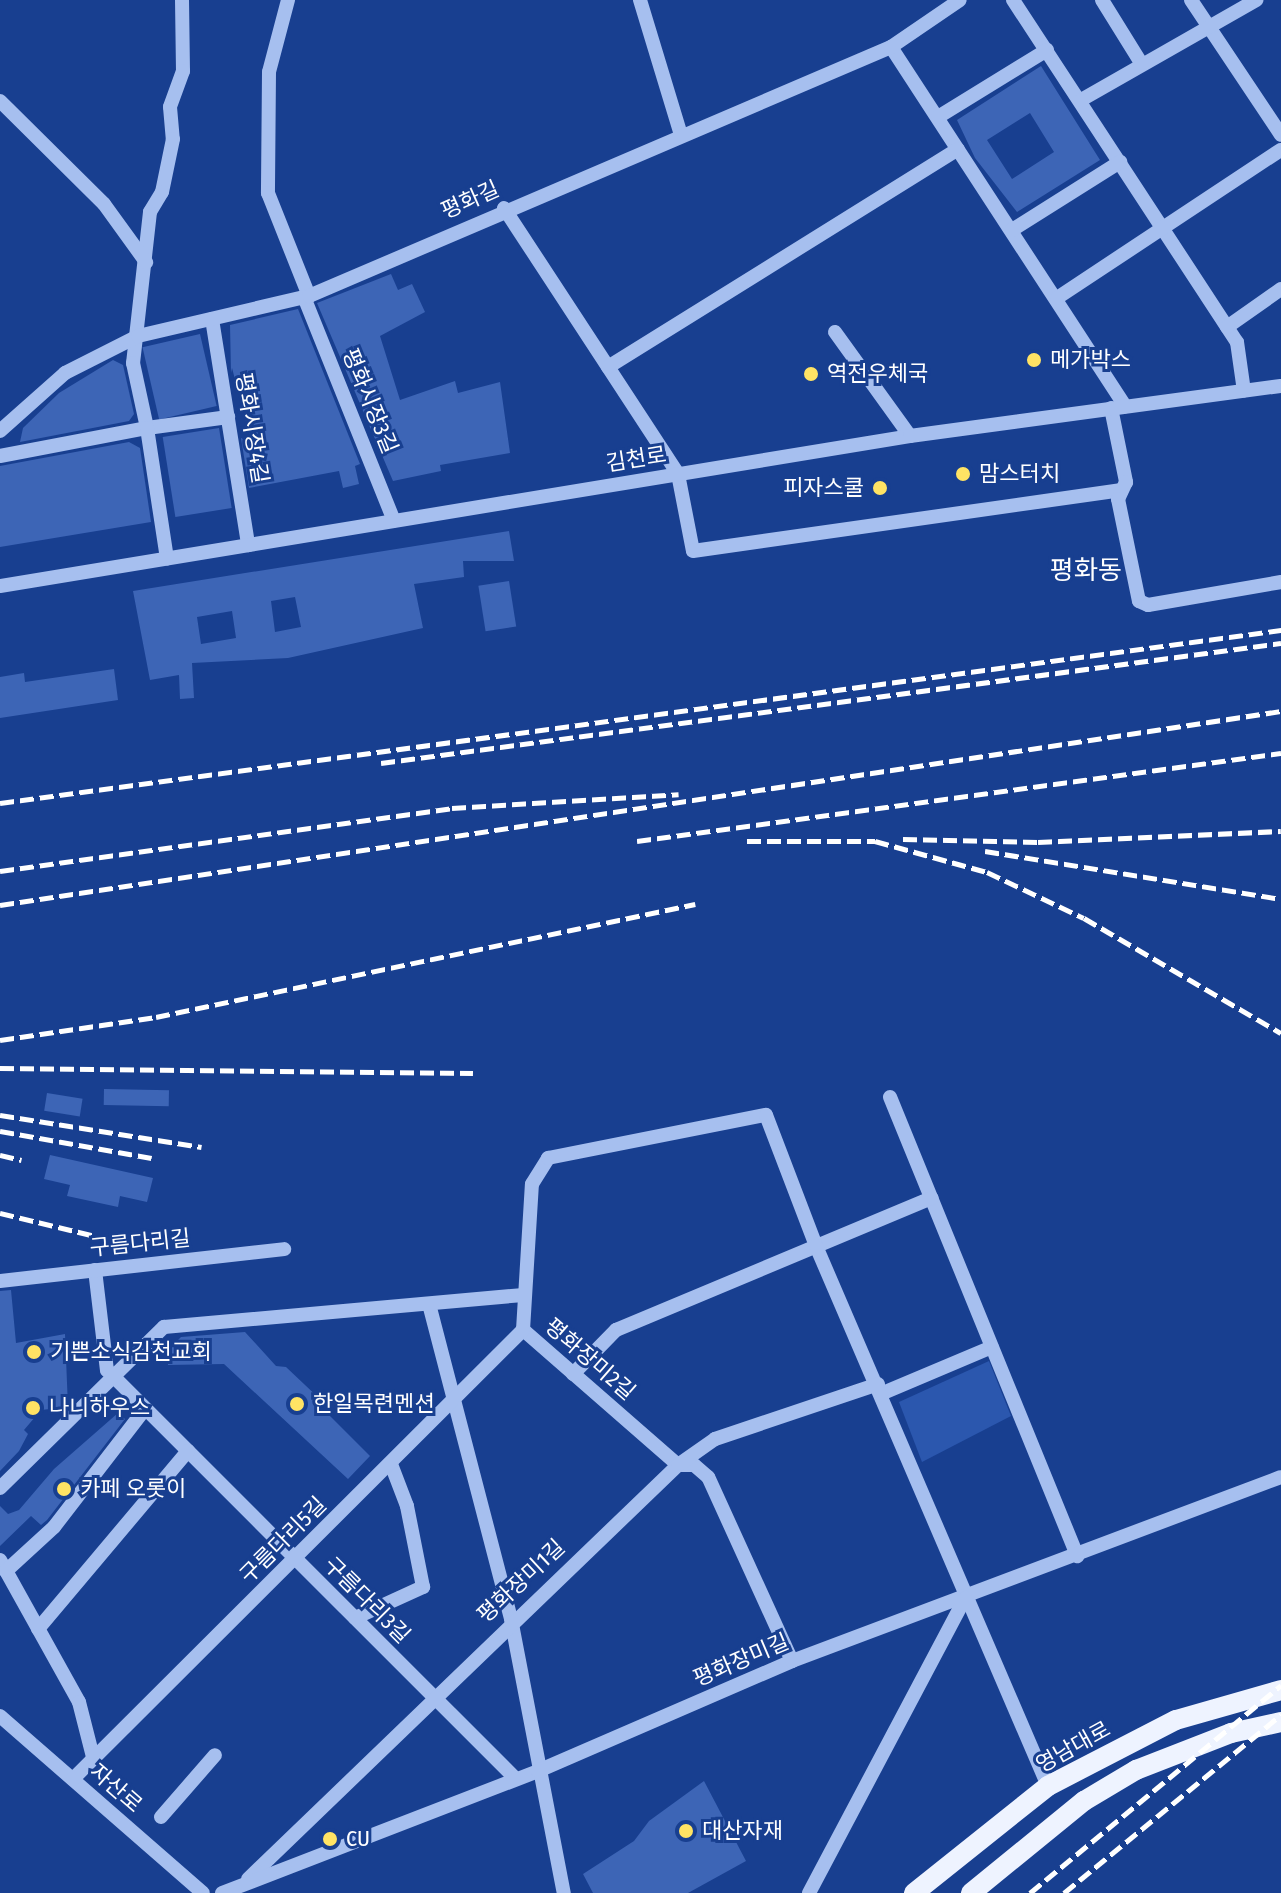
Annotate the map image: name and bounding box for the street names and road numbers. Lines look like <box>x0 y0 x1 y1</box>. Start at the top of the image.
street label: 평화길 <box>437 176 503 224</box>
street label: 평화시장3길 <box>337 345 403 457</box>
street label: 평화시장4길 <box>230 371 274 485</box>
street label: 김천로 <box>604 441 668 477</box>
street label: 구름다리길 <box>88 1225 192 1261</box>
street label: 평화장미2길 <box>539 1313 641 1405</box>
street label: 구름다리5길 <box>234 1491 332 1589</box>
street label: 평화장미1길 <box>472 1534 570 1628</box>
street label: 구름다리3길 <box>318 1551 416 1649</box>
street label: 평화장미길 <box>689 1628 793 1692</box>
street label: 영남대로 <box>1031 1716 1115 1778</box>
street label: 자산로 <box>84 1758 148 1818</box>

